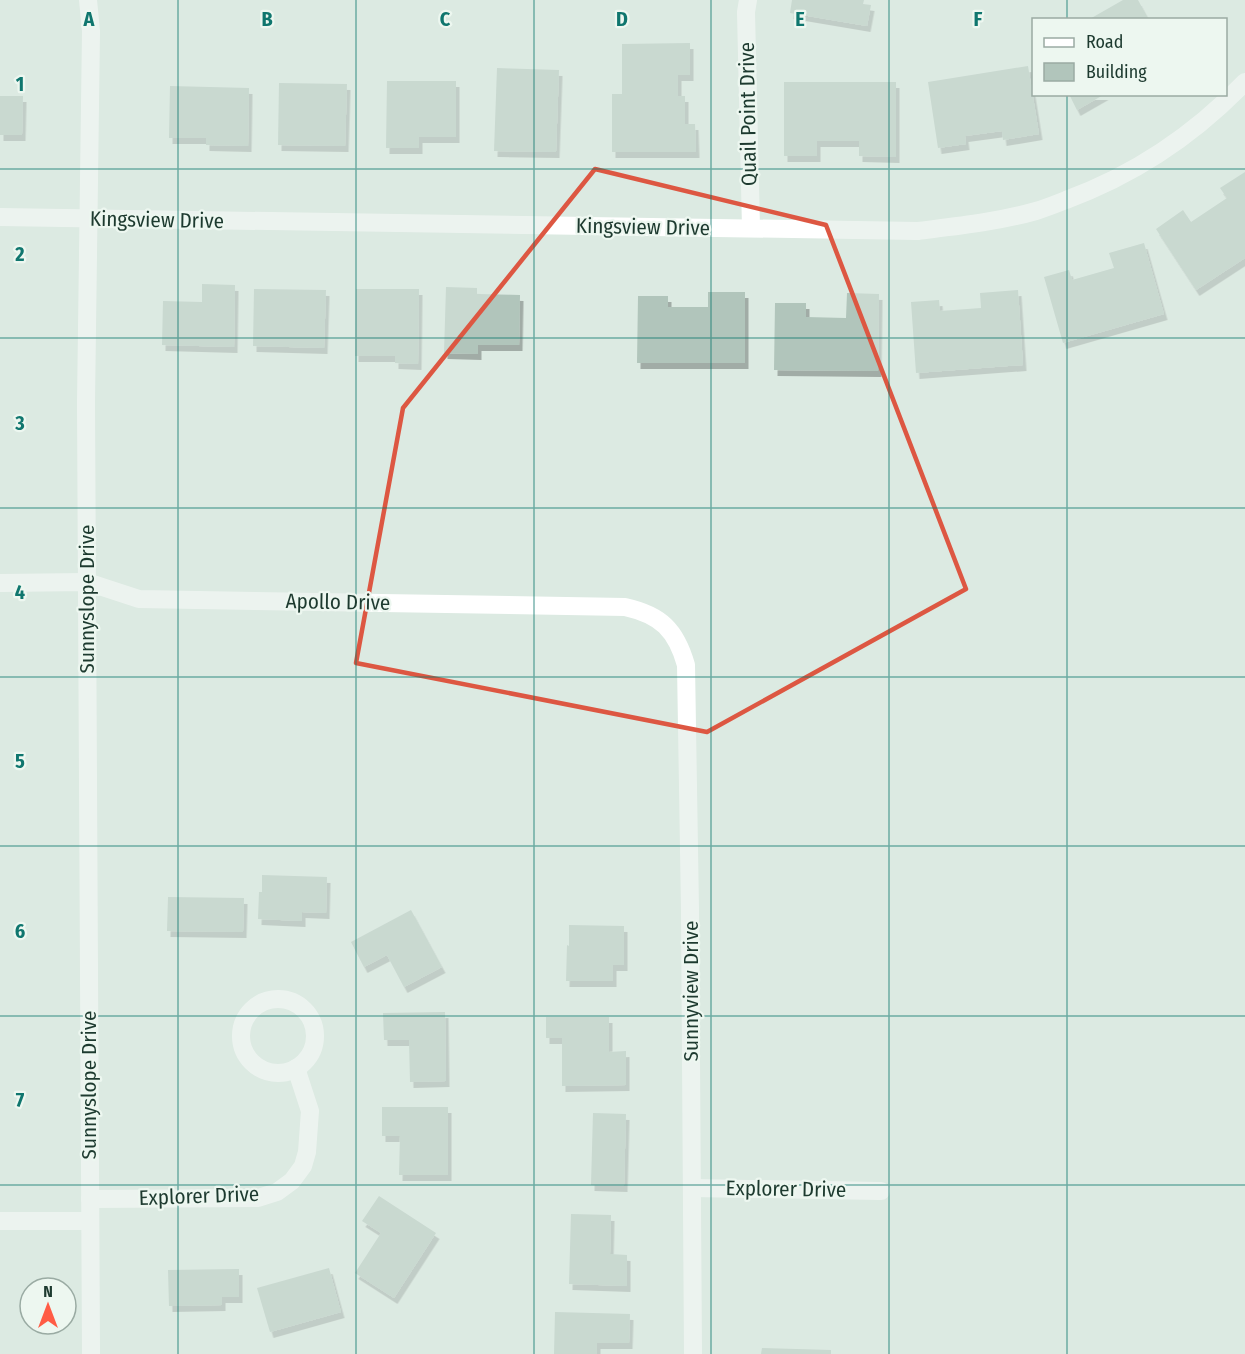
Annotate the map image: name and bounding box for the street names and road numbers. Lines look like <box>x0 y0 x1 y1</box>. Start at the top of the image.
street label: Quail Point Drive <box>734 42 762 186</box>
street label: Kingsview Drive <box>90 206 224 234</box>
street label: Kingsview Drive <box>576 213 710 241</box>
street label: Sunnyslope Drive <box>74 525 100 674</box>
street label: Apollo Drive <box>285 588 391 616</box>
street label: Sunnyview Drive <box>678 921 704 1061</box>
street label: Sunnyslope Drive <box>76 1011 102 1160</box>
street label: Explorer Drive <box>726 1175 846 1203</box>
street label: Explorer Drive <box>138 1181 260 1211</box>

